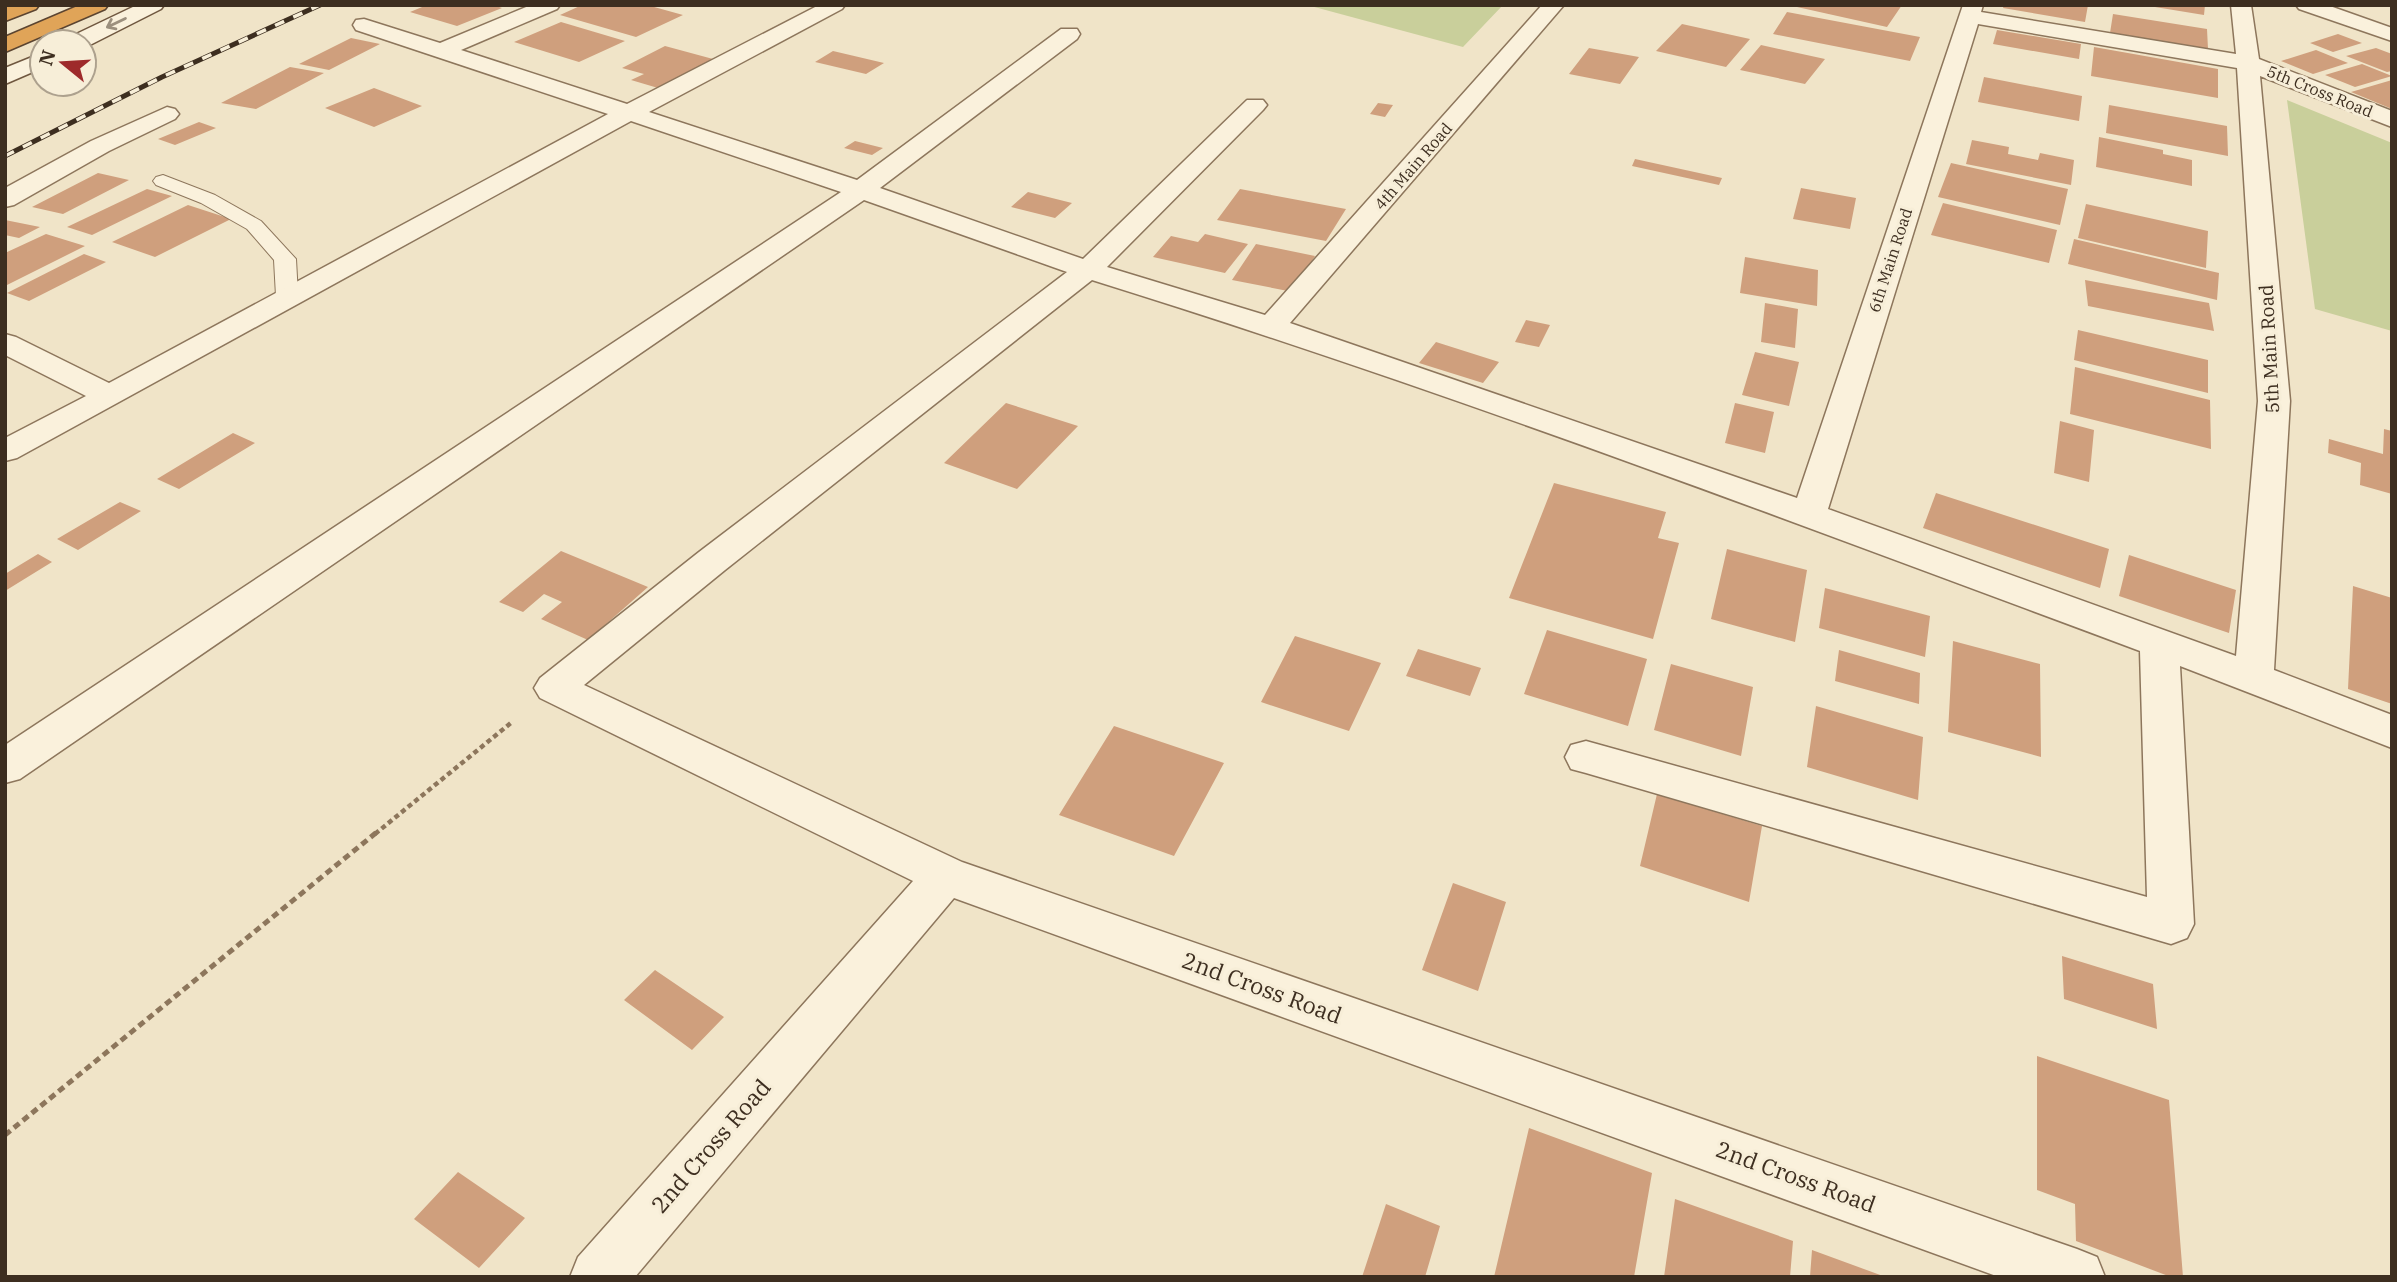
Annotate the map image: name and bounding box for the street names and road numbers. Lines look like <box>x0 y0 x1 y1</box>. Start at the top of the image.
street label: 5th Cross Road <box>2264 61 2376 121</box>
street label: 4th Main Road <box>1370 118 1456 214</box>
street label: 6th Main Road <box>1864 205 1916 315</box>
street label: 5th Main Road <box>2254 284 2284 414</box>
street label: 2nd Cross Road <box>1178 944 1346 1030</box>
street label: 2nd Cross Road <box>644 1072 777 1219</box>
street label: 2nd Cross Road <box>1712 1133 1880 1219</box>

